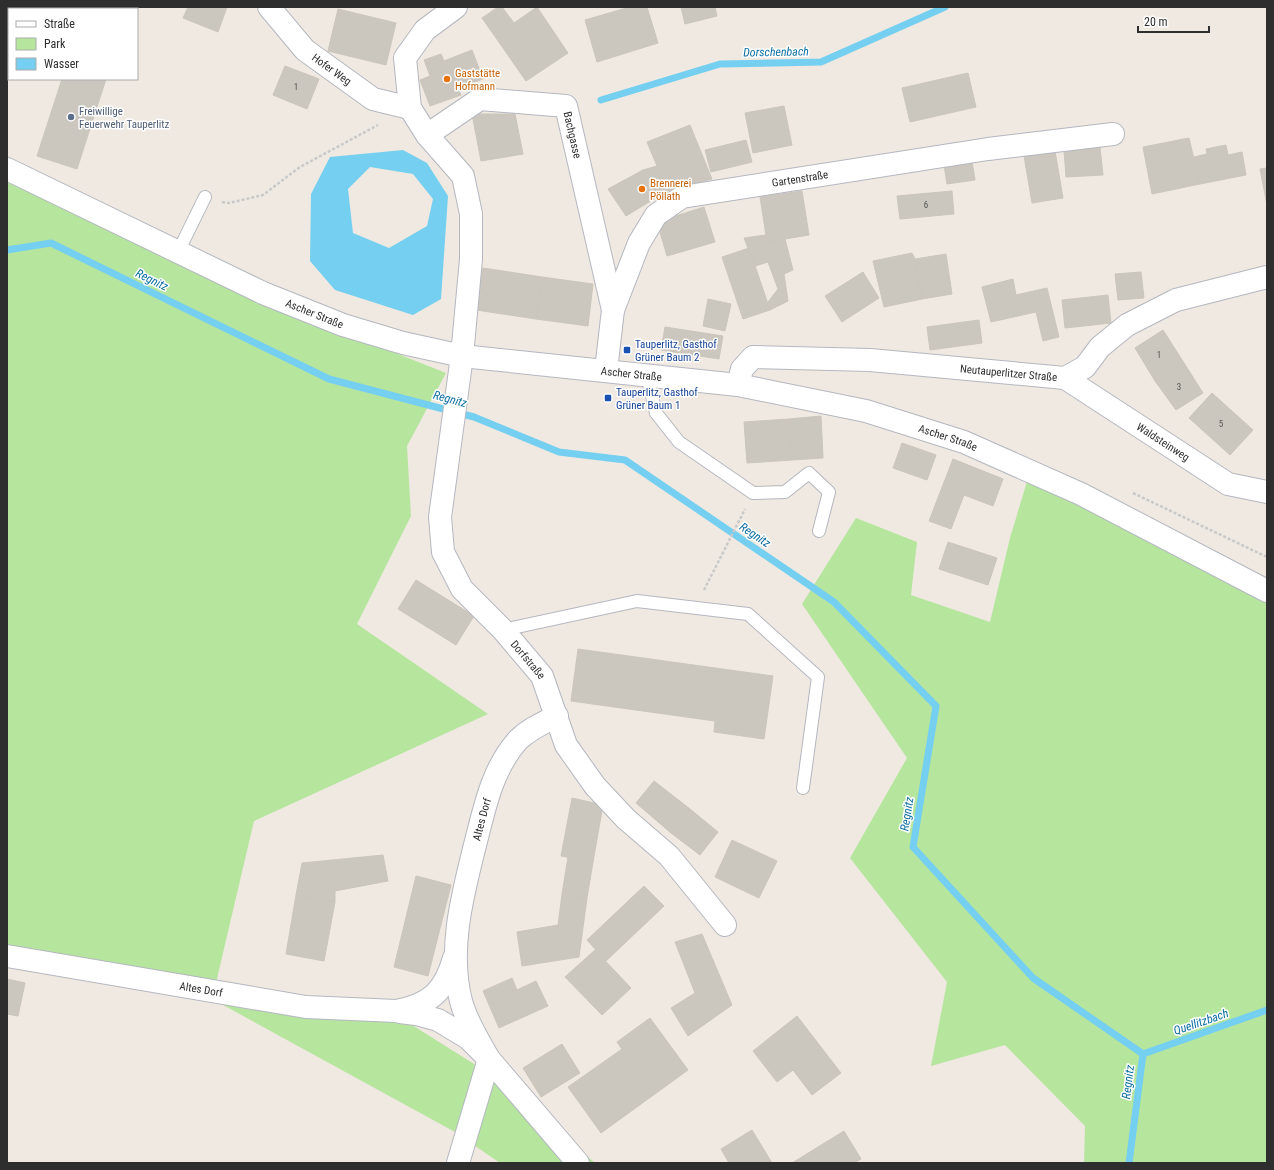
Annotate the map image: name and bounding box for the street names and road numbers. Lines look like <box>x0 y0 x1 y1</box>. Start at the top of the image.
street label: Hofer Weg <box>309 51 354 88</box>
street label: Bachgasse <box>561 110 584 160</box>
street label: Gartenstraße <box>771 168 829 189</box>
street label: Ascher Straße <box>284 296 345 331</box>
street label: Neutauperlitzer Straße <box>959 362 1058 384</box>
street label: Ascher Straße <box>600 364 662 383</box>
street label: Waldsteinweg <box>1134 420 1192 464</box>
street label: Ascher Straße <box>917 422 979 454</box>
street label: Dorfstraße <box>508 638 548 681</box>
street label: Altes Dorf <box>470 796 494 842</box>
street label: Altes Dorf <box>179 979 224 999</box>

